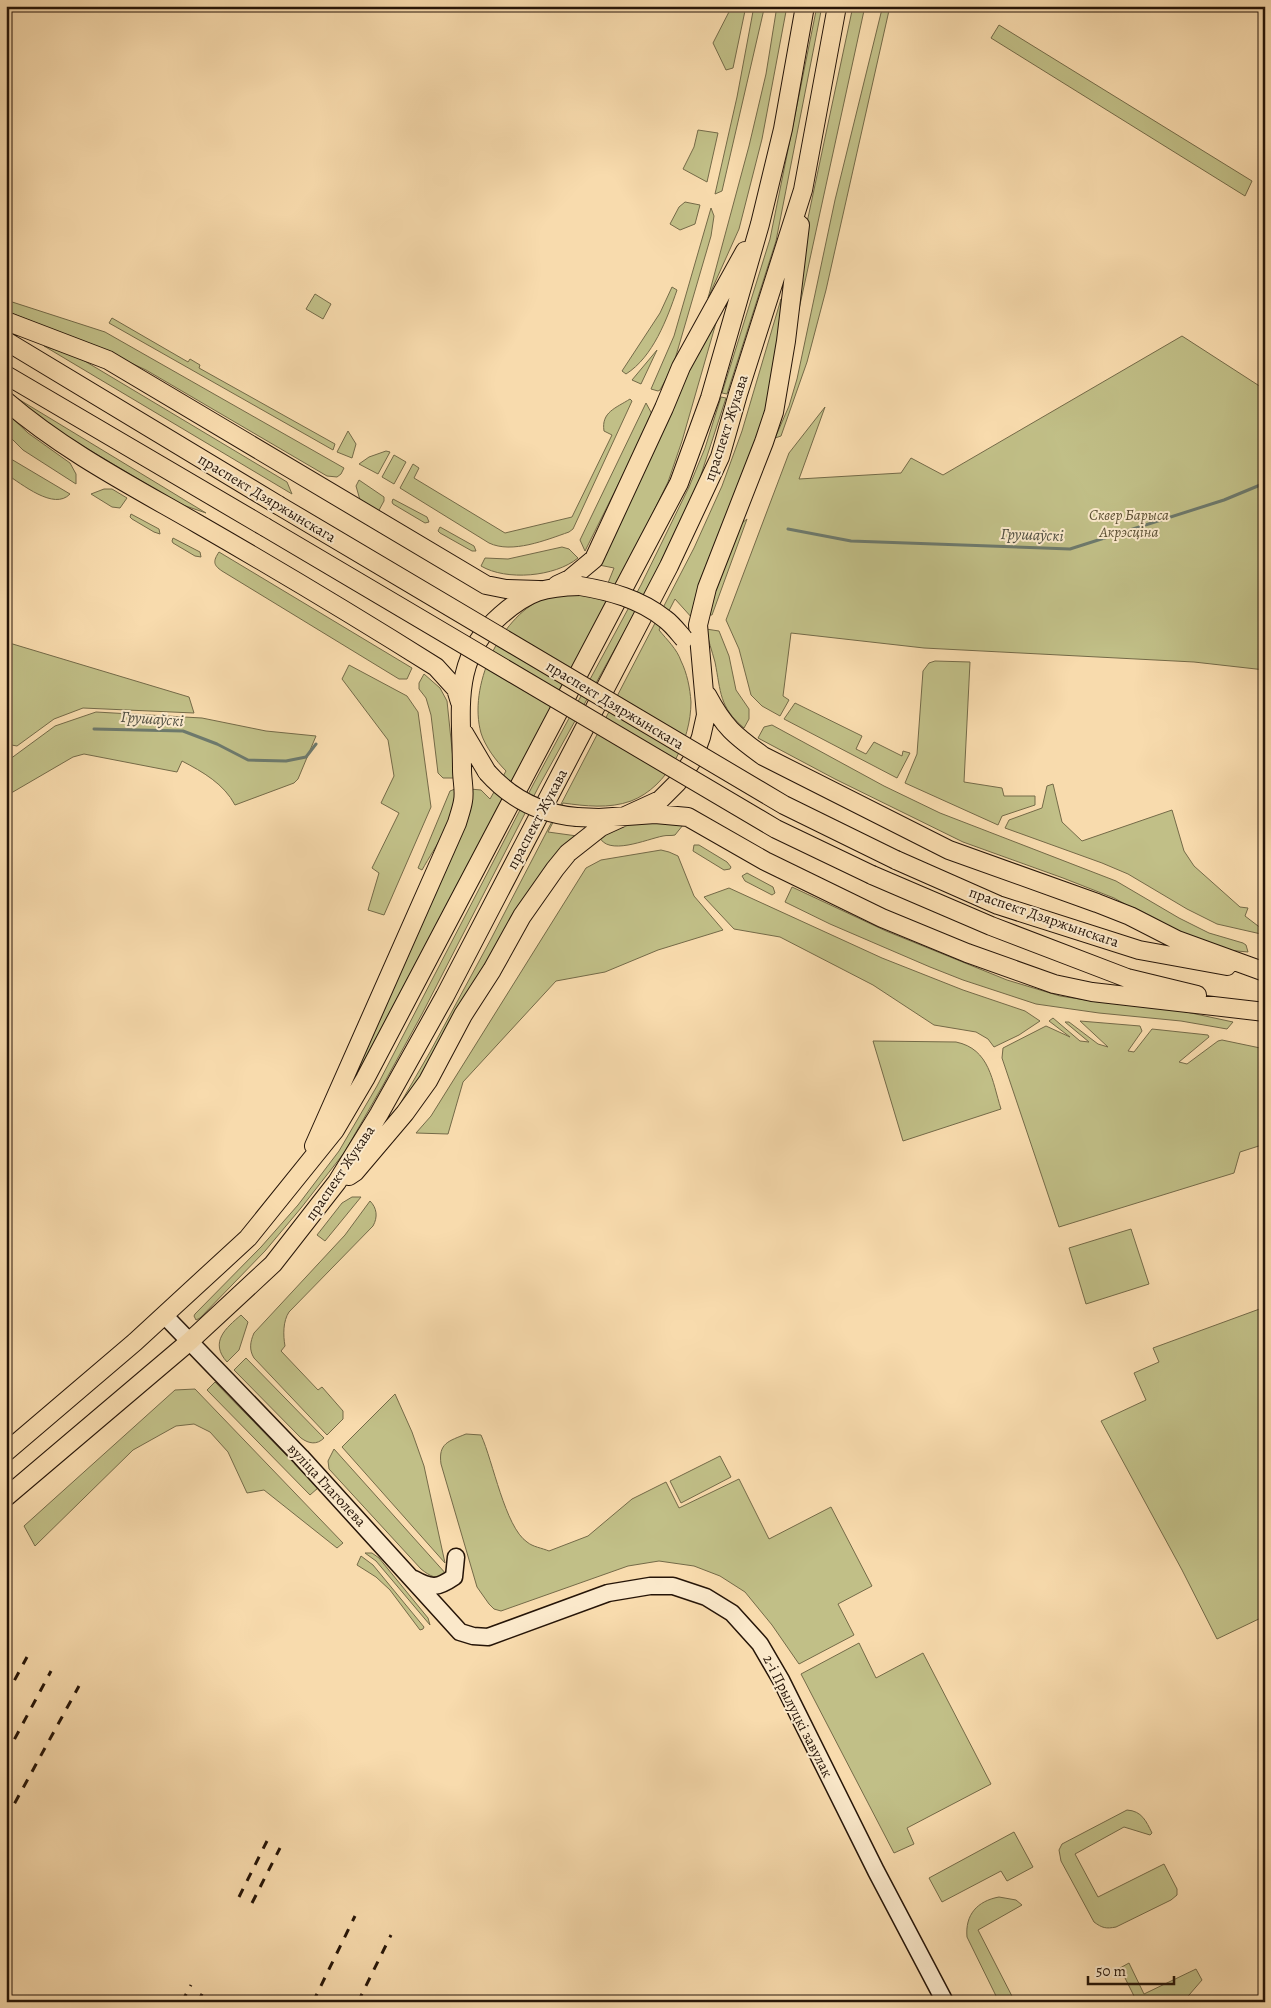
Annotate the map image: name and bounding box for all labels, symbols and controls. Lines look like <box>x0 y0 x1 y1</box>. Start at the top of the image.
street label: праспект Жукава <box>699 372 753 484</box>
street label: праспект Дзяржынскага <box>194 449 340 547</box>
park label: Сквер Барыса Акрэсціна <box>1089 505 1169 542</box>
water label: Грушаўскі <box>1000 523 1064 547</box>
street label: праспект Дзяржынскага <box>542 656 688 754</box>
water label: Грушаўскі <box>120 706 184 732</box>
street label: праспект Жукава <box>502 765 572 873</box>
street label: праспект Дзяржынскага <box>966 882 1122 952</box>
street label: праспект Жукава <box>301 1121 379 1225</box>
street label: вуліца Глаголева <box>283 1439 371 1531</box>
street label: 2-і Прылуцкі завулак <box>758 1651 838 1781</box>
scale bar <box>1088 1953 1175 1985</box>
text: 50 m <box>1096 1961 1126 1981</box>

